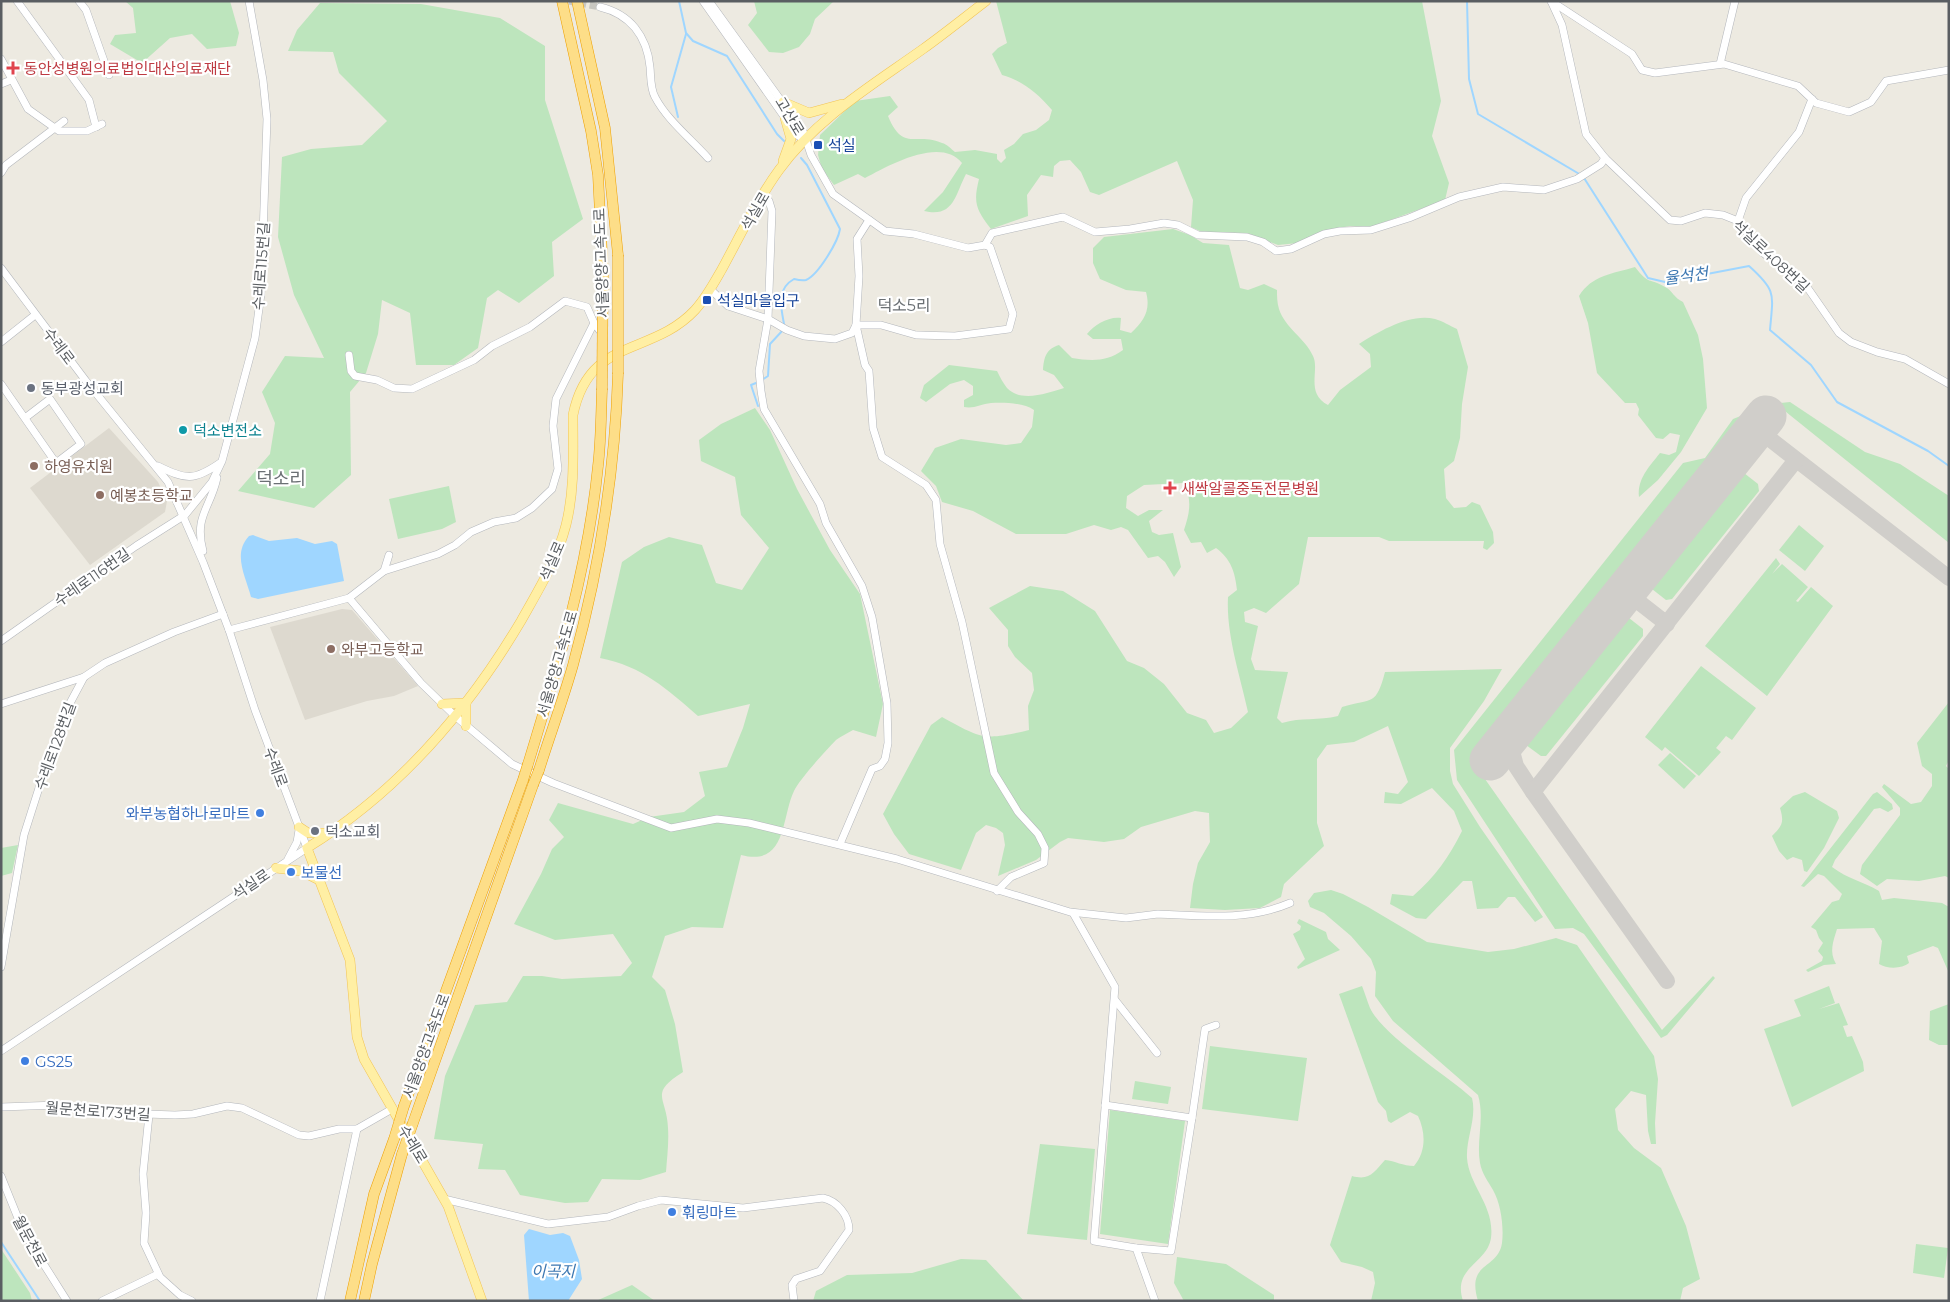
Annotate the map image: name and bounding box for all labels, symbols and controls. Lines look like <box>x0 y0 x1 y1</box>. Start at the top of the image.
place label: 동안성병원의료법인대산의료재단 <box>24 59 231 78</box>
marker: 동안성병원의료법인대산의료재단 <box>6 61 20 75</box>
street label: 고산로 <box>771 93 809 139</box>
place label: 석실 <box>828 136 856 155</box>
marker: 석실 <box>812 139 824 151</box>
street label: 석실로 <box>736 188 774 234</box>
street label: 서울양양고속도로 <box>590 207 612 319</box>
street label: 석실로408번길 <box>1729 215 1813 297</box>
street label: 수레로115번길 <box>248 221 274 311</box>
water label: 율석천 <box>1663 264 1711 288</box>
place label: 석실마을입구 <box>717 291 800 310</box>
marker: 석실마을입구 <box>701 294 713 306</box>
district label: 덕소5리 <box>877 296 931 315</box>
street label: 수레로 <box>39 324 79 368</box>
place label: 동부광성교회 <box>41 379 124 398</box>
marker: 동부광성교회 <box>25 382 37 394</box>
place label: 덕소변전소 <box>193 421 262 440</box>
marker: 덕소변전소 <box>177 424 189 436</box>
place label: 하영유치원 <box>44 457 113 476</box>
marker: 하영유치원 <box>28 460 40 472</box>
district label: 덕소리 <box>256 468 306 490</box>
place label: 새싹알콜중독전문병원 <box>1181 479 1319 498</box>
marker: 새싹알콜중독전문병원 <box>1163 481 1177 495</box>
place label: 예봉초등학교 <box>110 486 193 505</box>
marker: 예봉초등학교 <box>94 489 106 501</box>
street label: 석실로 <box>535 538 569 584</box>
street label: 수레로116번길 <box>50 544 134 610</box>
street label: 서울양양고속도로 <box>533 608 581 720</box>
place label: 와부고등학교 <box>341 640 424 659</box>
marker: 와부고등학교 <box>325 643 337 655</box>
street label: 수레로128번길 <box>30 699 80 793</box>
street label: 수레로 <box>260 744 292 790</box>
place label: 와부농협하나로마트 <box>126 804 250 823</box>
marker: 와부농협하나로마트 <box>254 807 266 819</box>
place label: 덕소교회 <box>325 822 380 841</box>
marker: 덕소교회 <box>309 825 321 837</box>
place label: 보물선 <box>301 863 342 882</box>
street label: 석실로 <box>229 865 273 903</box>
marker: 보물선 <box>285 866 297 878</box>
street label: 서울양양고속도로 <box>398 991 454 1101</box>
place label: GS25 <box>35 1052 73 1071</box>
marker: GS25 <box>19 1055 31 1067</box>
street label: 월문천로173번길 <box>45 1098 151 1124</box>
street label: 수레로 <box>394 1121 432 1167</box>
place label: 훠링마트 <box>682 1203 737 1222</box>
marker: 훠링마트 <box>666 1206 678 1218</box>
street label: 월문천로 <box>9 1212 51 1270</box>
water label: 이곡지 <box>531 1262 576 1281</box>

